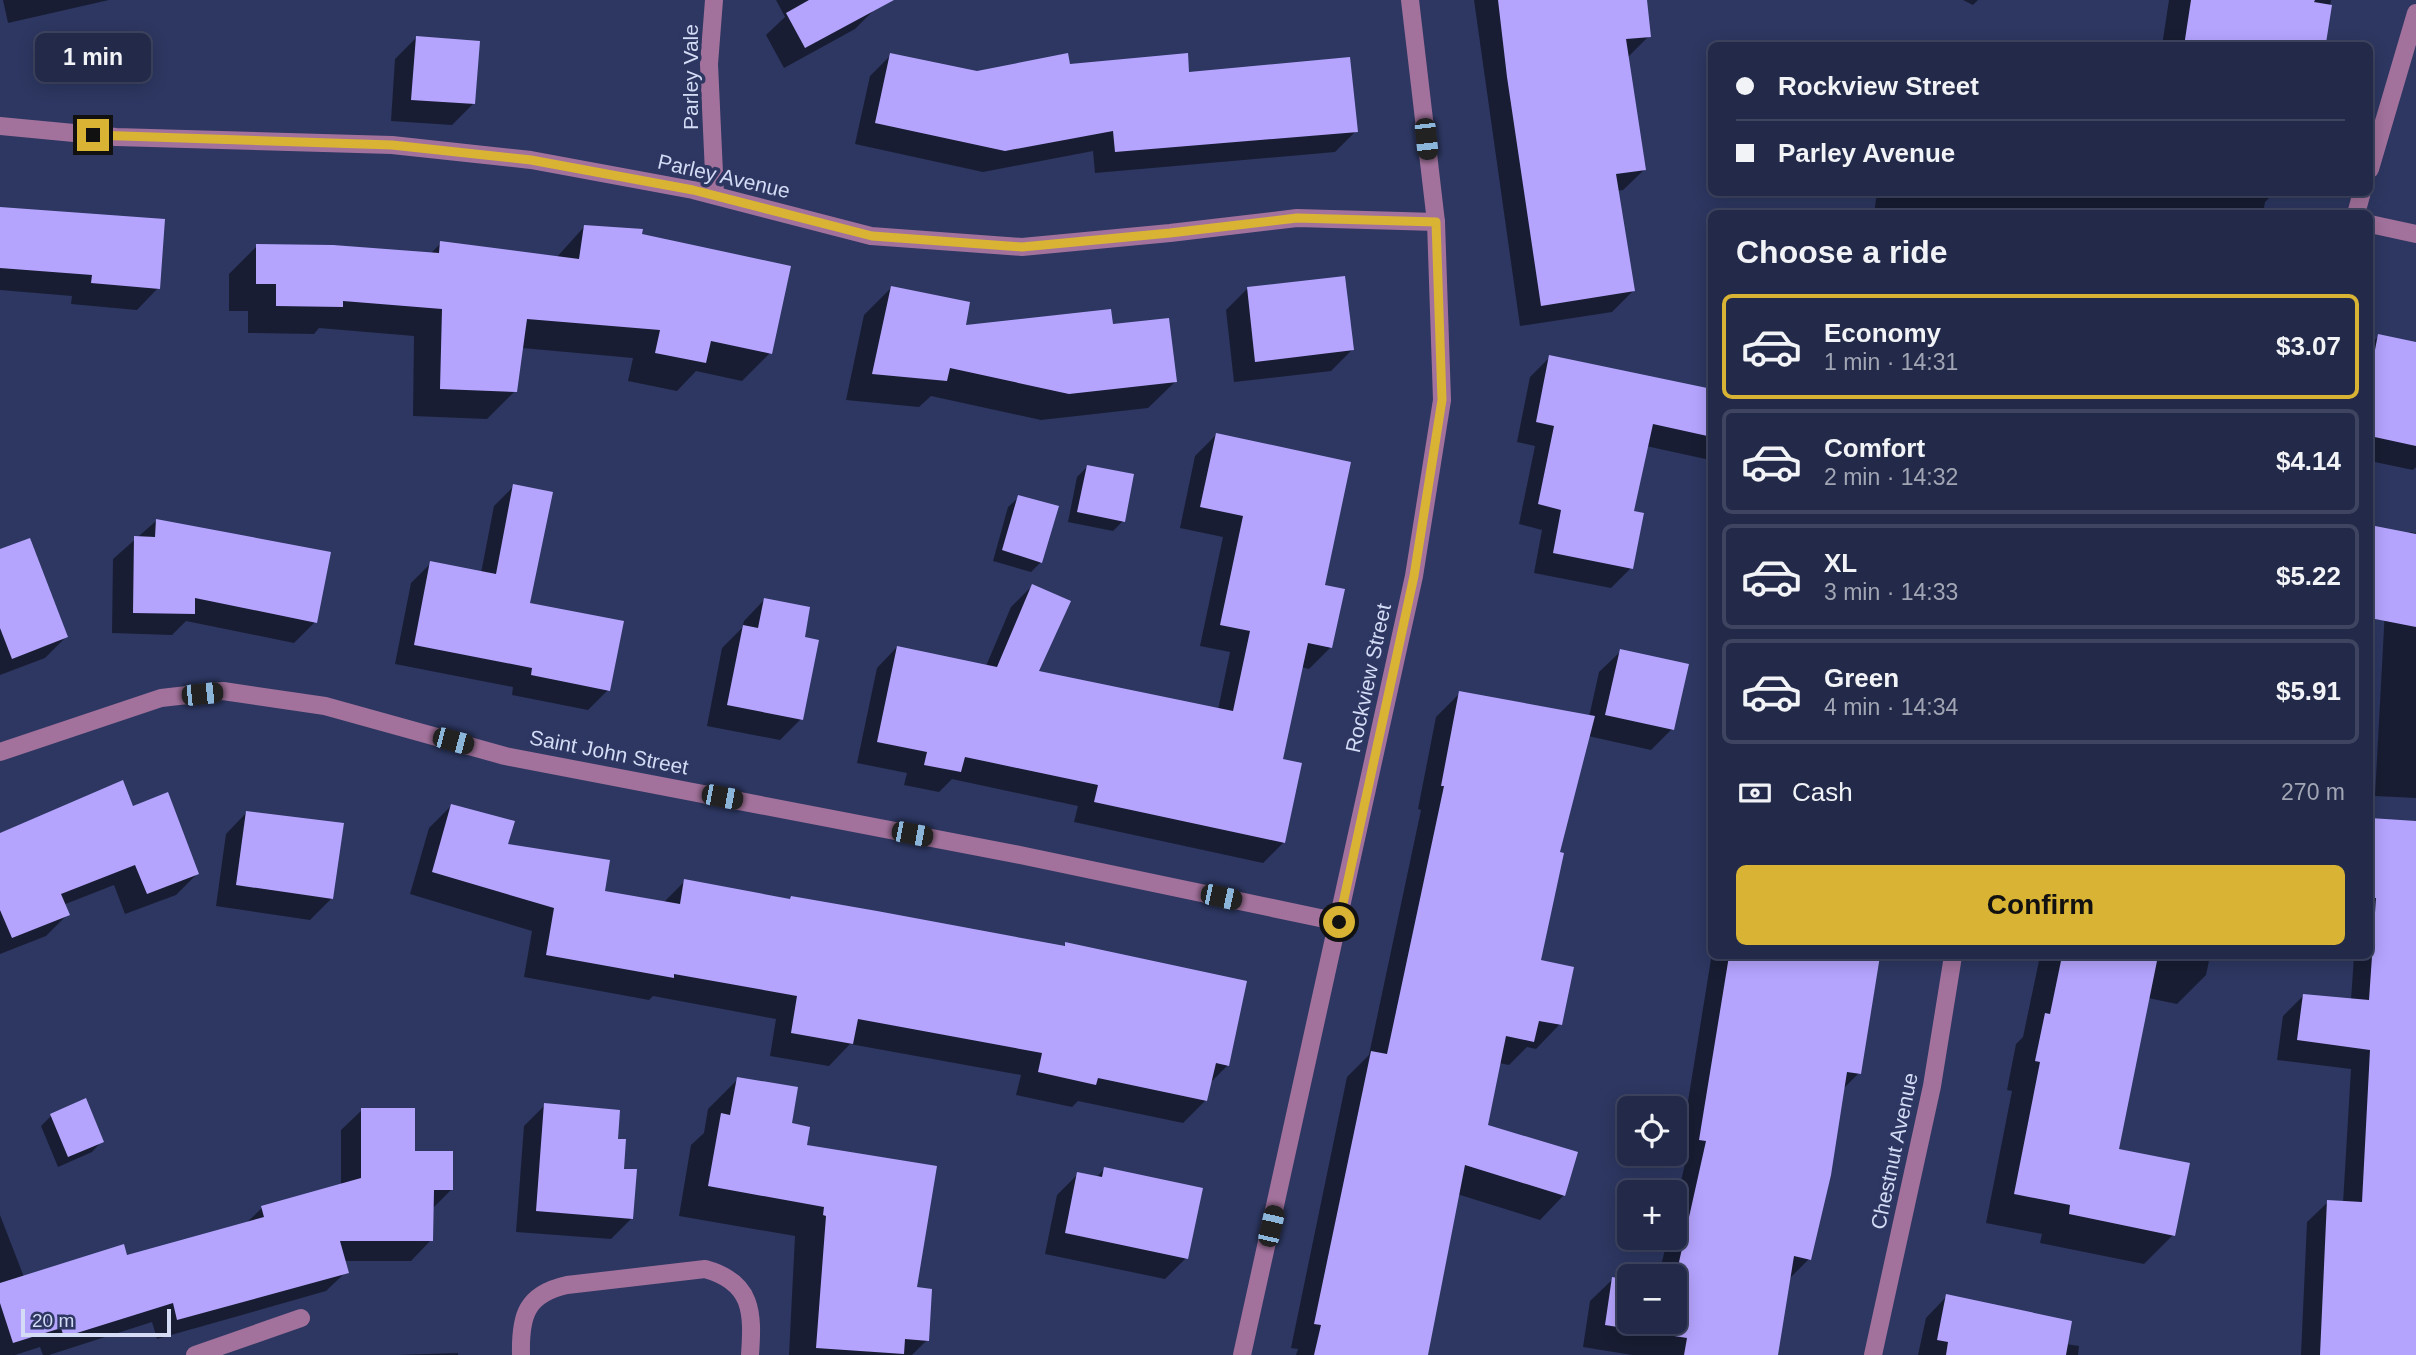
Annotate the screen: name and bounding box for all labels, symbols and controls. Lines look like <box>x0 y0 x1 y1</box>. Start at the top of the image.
street label: Parley Vale <box>679 24 702 130</box>
callout: 1 min <box>35 33 151 82</box>
text: 1 min <box>63 44 123 70</box>
text: Rockview Street <box>1778 71 1979 101</box>
car <box>1414 117 1439 161</box>
route end <box>77 119 109 151</box>
text: Parley Avenue <box>1778 138 1955 168</box>
street label: Parley Avenue <box>656 150 792 202</box>
text: Choose a ride <box>1736 234 1948 270</box>
icon: car <box>1740 315 1803 378</box>
text: Economy <box>1824 318 1941 348</box>
text: $3.07 <box>2276 331 2341 361</box>
text: 1 min · 14:31 <box>1824 349 1958 375</box>
icon: car <box>1740 430 1803 493</box>
text: Comfort <box>1824 433 1925 463</box>
text: $4.14 <box>2276 446 2341 476</box>
text: 2 min · 14:32 <box>1824 464 1958 490</box>
icon: car <box>1740 545 1803 608</box>
text: XL <box>1824 548 1857 578</box>
text: $5.22 <box>2276 561 2341 591</box>
text: 3 min · 14:33 <box>1824 579 1958 605</box>
street label: Rockview Street <box>1341 601 1395 755</box>
icon: car <box>1740 660 1803 723</box>
text: Green <box>1824 663 1899 693</box>
text: $5.91 <box>2276 676 2341 706</box>
car <box>181 681 224 707</box>
text: 4 min · 14:34 <box>1824 694 1958 720</box>
car <box>430 725 477 757</box>
street label: Saint John Street <box>528 725 690 779</box>
icon: cash <box>1736 774 1774 812</box>
text: Cash <box>1792 777 1853 807</box>
text: 270 m <box>2281 779 2345 805</box>
car <box>700 783 745 811</box>
car <box>890 820 935 848</box>
button: Confirm <box>1736 865 2345 945</box>
car <box>1199 882 1244 912</box>
route start <box>1323 906 1355 938</box>
street label: Chestnut Avenue <box>1866 1071 1922 1231</box>
map controls <box>1617 1096 1687 1334</box>
button: locate <box>1617 1096 1687 1166</box>
button: + <box>1617 1180 1687 1250</box>
car <box>1257 1203 1286 1249</box>
button: − <box>1617 1264 1687 1334</box>
scale bar <box>21 1306 172 1338</box>
text: 20 m <box>32 1310 74 1331</box>

